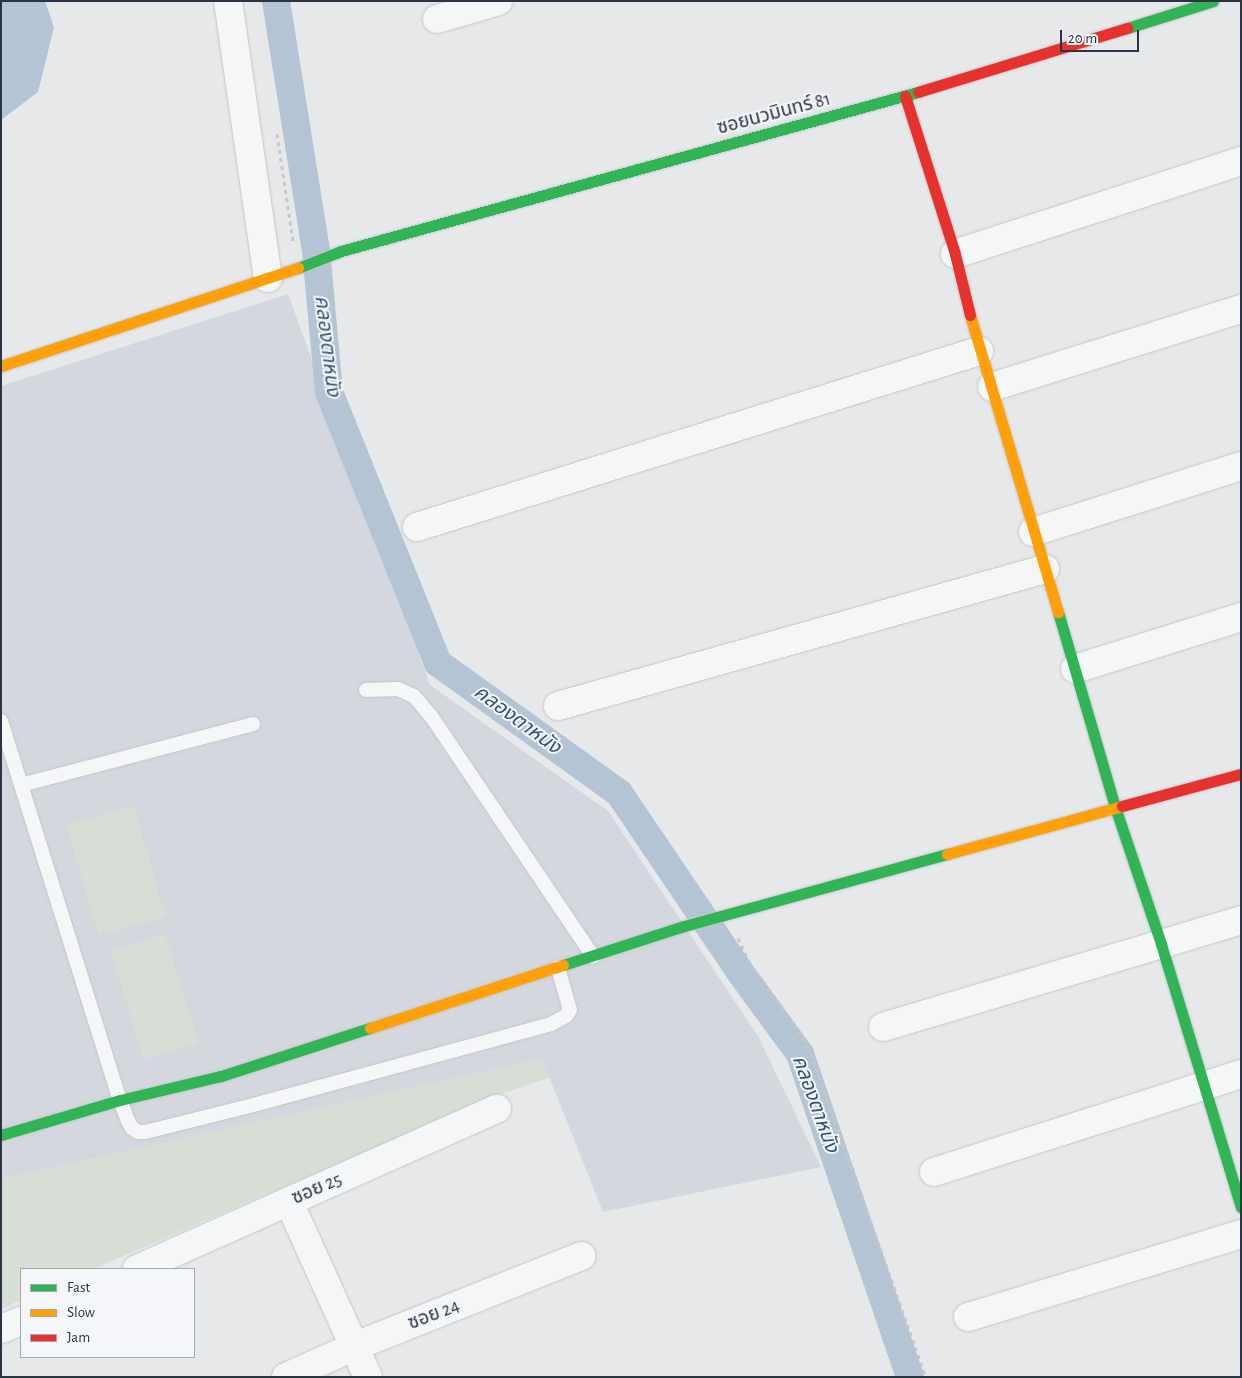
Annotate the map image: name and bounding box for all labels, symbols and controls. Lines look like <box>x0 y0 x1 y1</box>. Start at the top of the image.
scale bar <box>1062 20 1141 52</box>
text: 20 m <box>1068 31 1097 46</box>
street label: ซอยนวมินทร์ 81 <box>715 88 833 140</box>
water label: คลองตาหนัง <box>309 294 345 398</box>
water label: คลองตาหนัง <box>469 680 565 760</box>
water label: คลองตาหนัง <box>786 1052 844 1156</box>
street label: ซอย 25 <box>288 1168 346 1210</box>
legend <box>20 1268 195 1358</box>
text: Fast <box>67 1280 90 1295</box>
street label: ซอย 24 <box>405 1295 463 1335</box>
text: Slow <box>67 1305 95 1320</box>
text: Jam <box>67 1330 90 1345</box>

